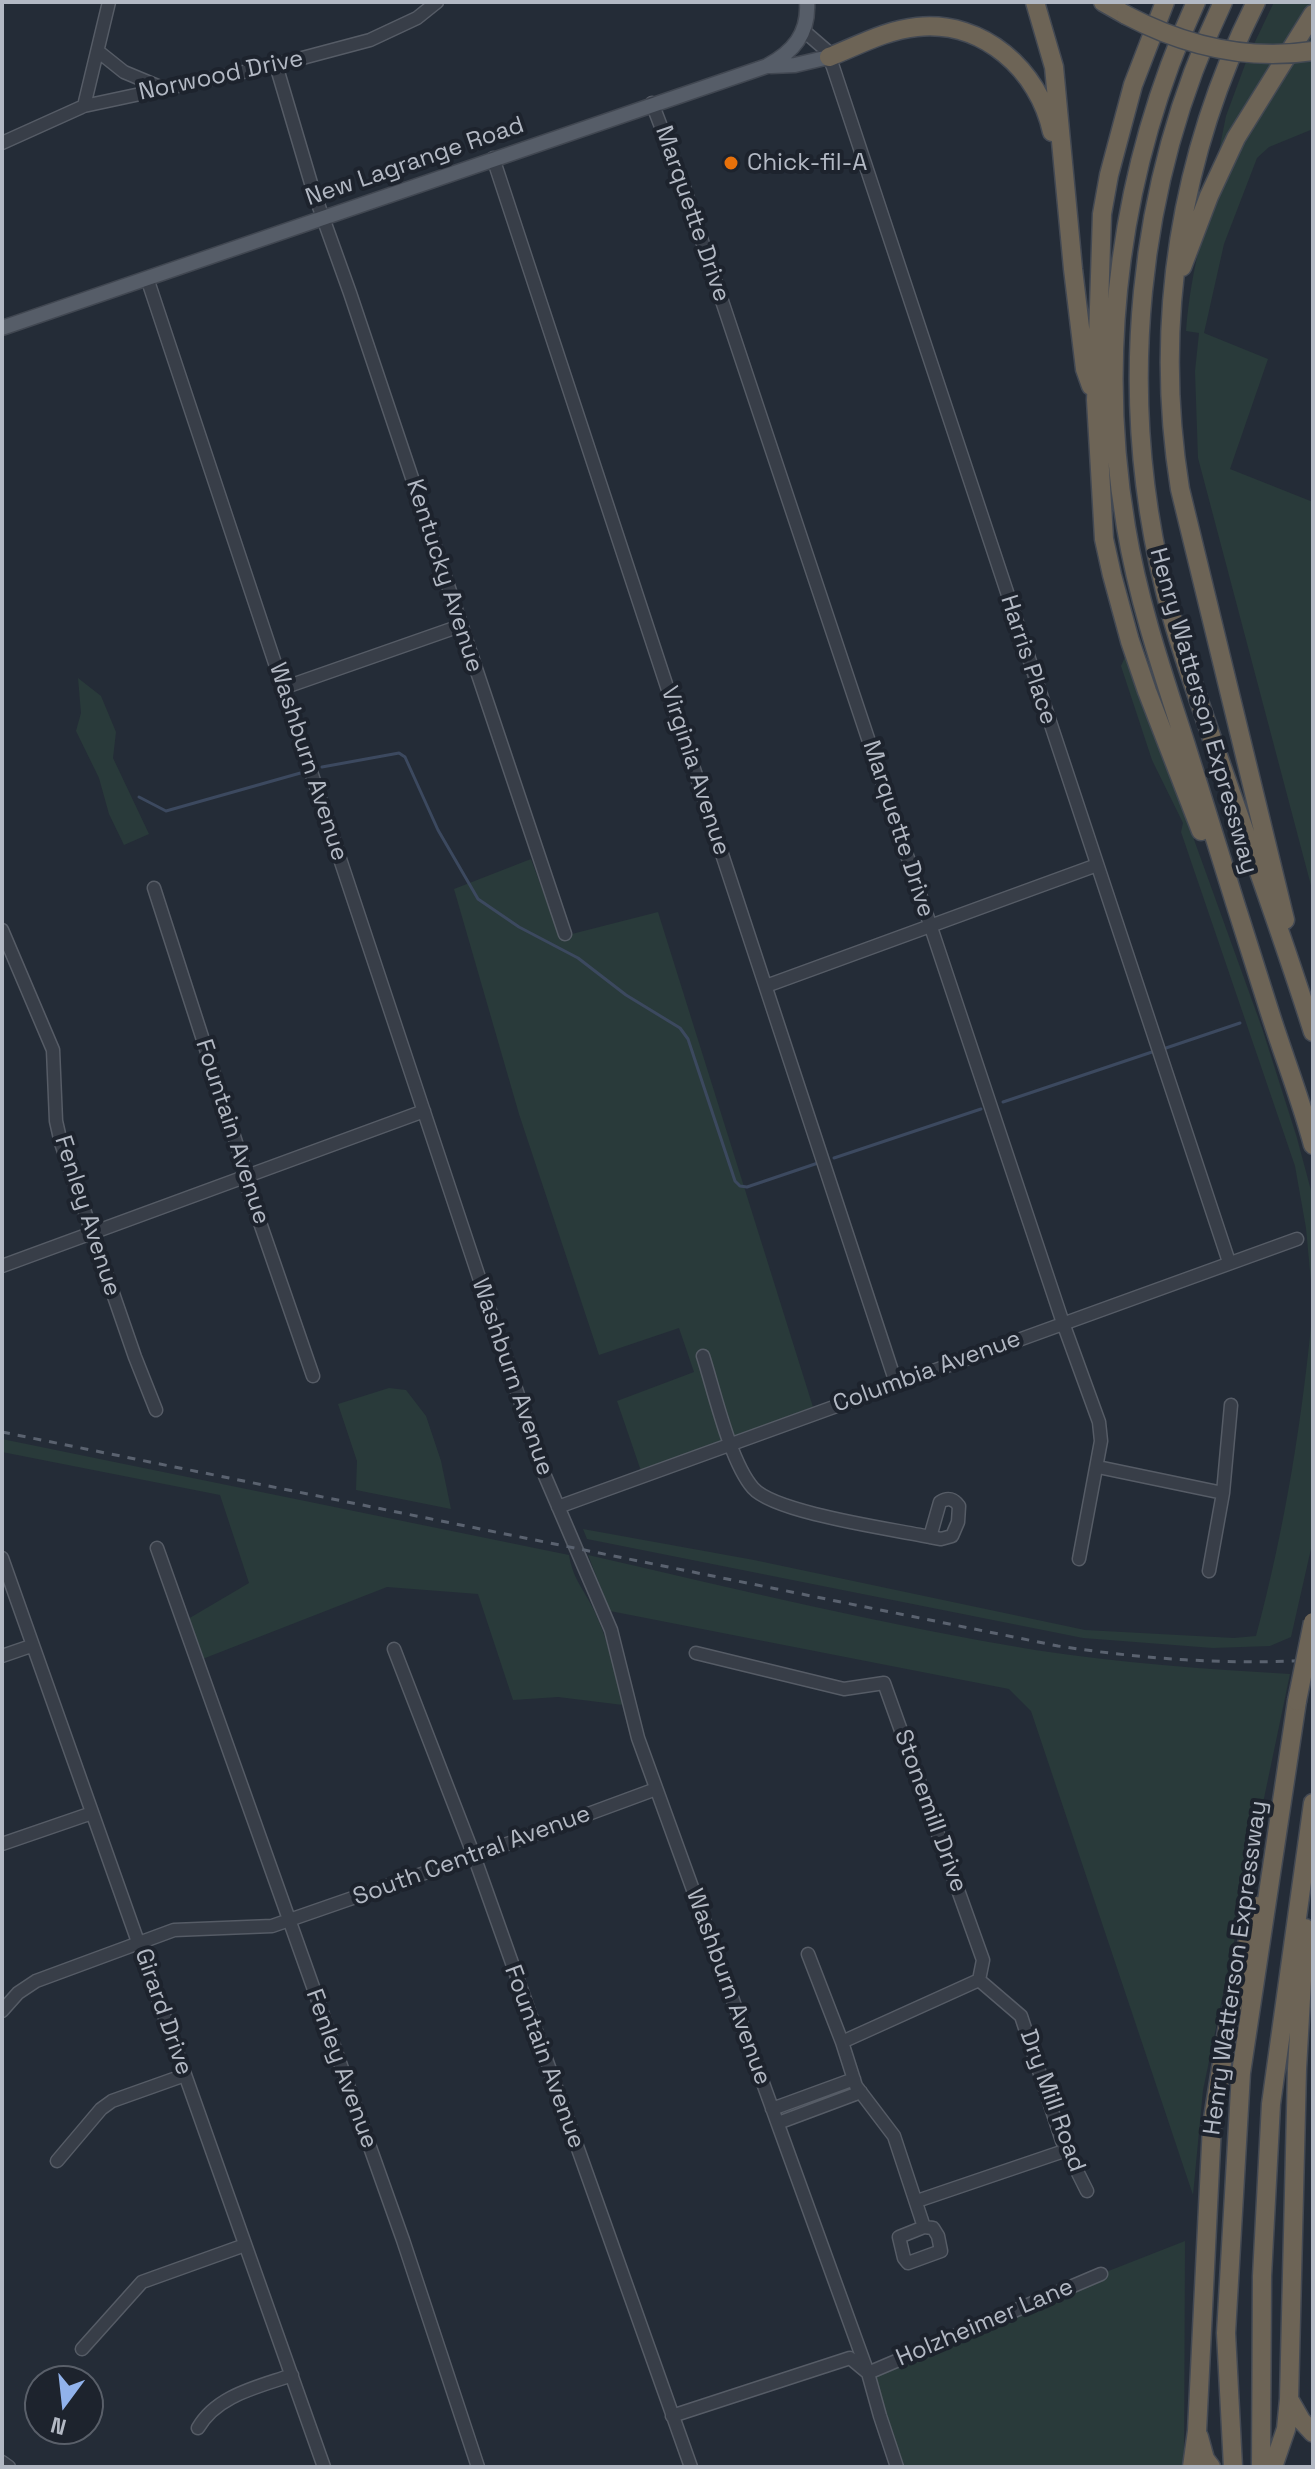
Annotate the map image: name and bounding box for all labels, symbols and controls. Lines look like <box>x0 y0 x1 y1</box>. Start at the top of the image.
street label: Norwood Drive <box>136 44 306 108</box>
street label: New Lagrange Road <box>302 111 528 213</box>
street label: Marquette Drive <box>648 122 736 306</box>
place label: Chick-fil-A <box>747 149 867 177</box>
marker: Chick-fil-A <box>722 154 740 172</box>
street label: Kentucky Avenue <box>399 476 489 676</box>
street label: Henry Watterson Expressway <box>1143 545 1263 877</box>
street label: Harris Place <box>993 592 1063 728</box>
street label: Washburn Avenue <box>262 659 354 865</box>
street label: Virginia Avenue <box>654 683 736 859</box>
street label: Marquette Drive <box>856 737 940 921</box>
street label: Fountain Avenue <box>188 1036 276 1228</box>
street label: Fenley Avenue <box>47 1132 127 1300</box>
street label: Washburn Avenue <box>465 1275 559 1479</box>
street label: Columbia Avenue <box>829 1325 1025 1419</box>
street label: Stonemill Drive <box>887 1726 973 1896</box>
street label: Henry Watterson Expressway <box>1198 1799 1274 2137</box>
street label: South Central Avenue <box>349 1800 595 1912</box>
street label: Washburn Avenue <box>679 1885 777 2089</box>
street label: Girard Drive <box>128 1945 198 2079</box>
street label: Fountain Avenue <box>497 1961 591 2153</box>
street label: Fenley Avenue <box>299 1985 383 2153</box>
street label: Dry Mill Road <box>1013 2026 1091 2176</box>
street label: Holzheimer Lane <box>892 2273 1078 2373</box>
north arrow <box>24 2365 104 2445</box>
text: N <box>48 2411 69 2442</box>

